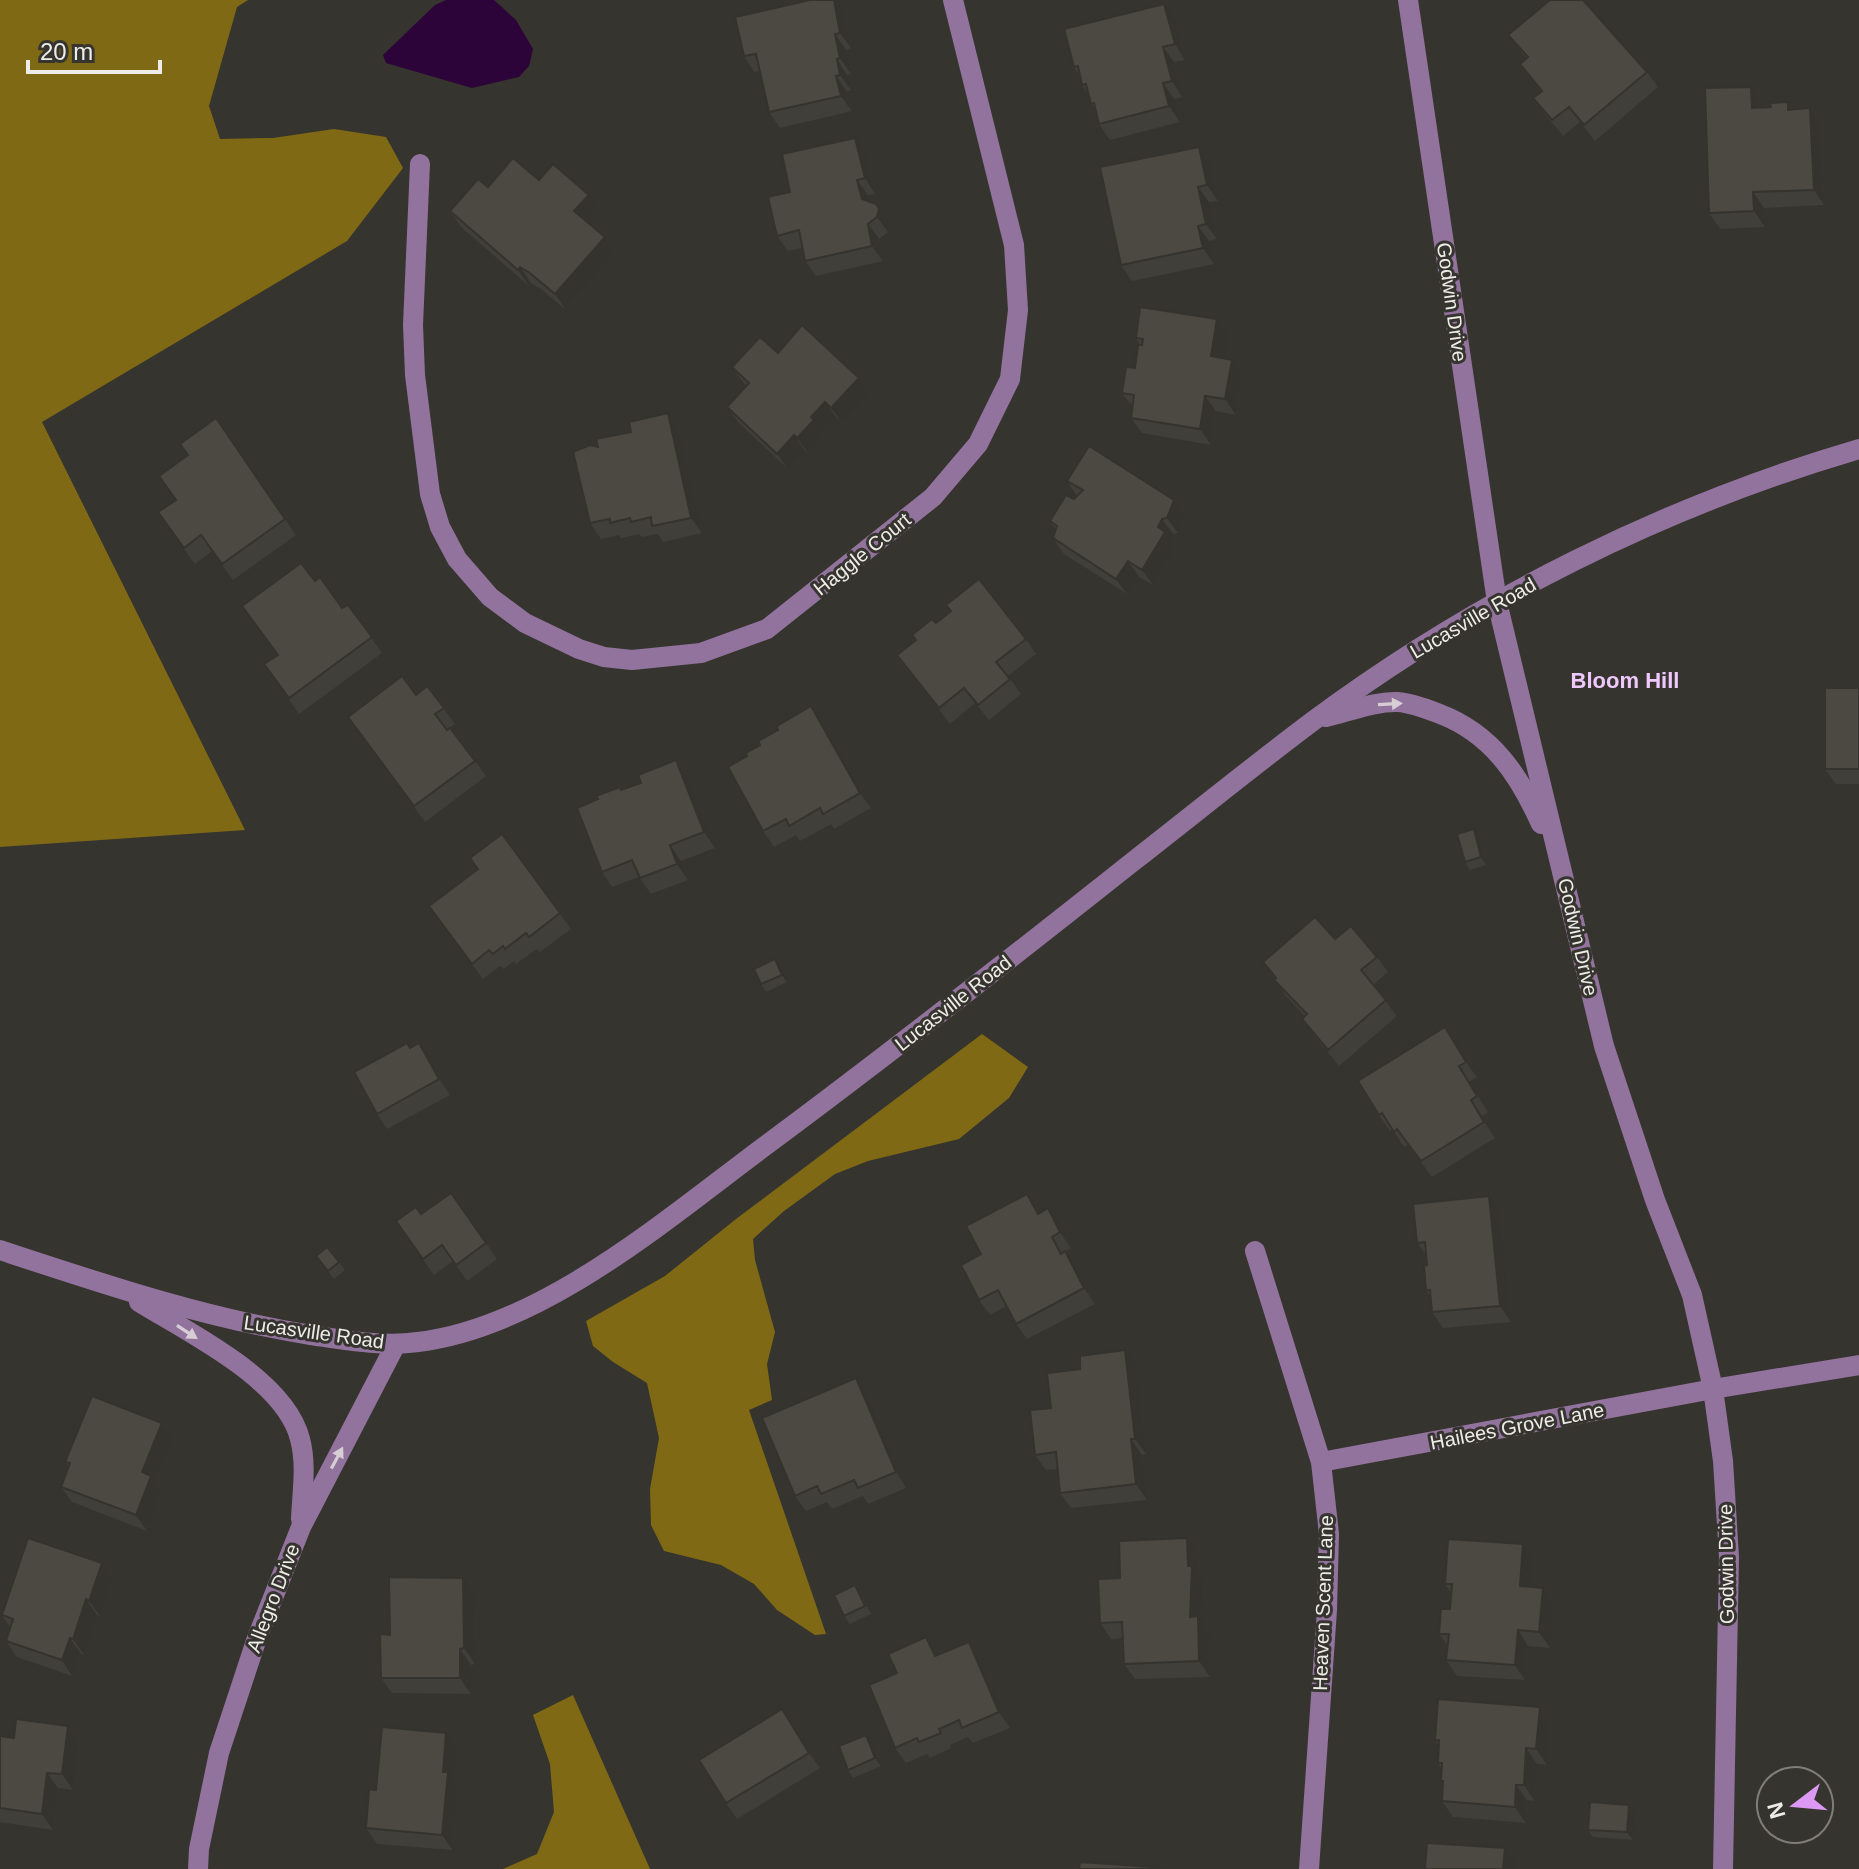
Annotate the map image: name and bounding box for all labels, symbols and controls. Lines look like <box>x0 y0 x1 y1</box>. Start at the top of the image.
scale bar <box>28 24 160 74</box>
text: 20 m <box>40 38 93 65</box>
street label: Godwin Drive <box>1433 241 1471 363</box>
street label: Haggle Court <box>809 508 915 600</box>
street label: Lucasville Road <box>1406 573 1540 663</box>
district label: Bloom Hill <box>1571 668 1679 693</box>
one-way arrow <box>1378 697 1403 710</box>
street label: Godwin Drive <box>1554 876 1602 998</box>
street label: Lucasville Road <box>891 951 1015 1055</box>
street label: Lucasville Road <box>243 1311 385 1353</box>
one-way arrow <box>177 1325 198 1340</box>
street label: Hailees Grove Lane <box>1428 1398 1606 1454</box>
one-way arrow <box>330 1446 343 1469</box>
street label: Godwin Drive <box>1714 1504 1738 1624</box>
street label: Heaven Scent Lane <box>1309 1515 1337 1691</box>
street label: Allegro Drive <box>242 1541 304 1655</box>
north arrow <box>1755 1765 1835 1845</box>
text: N <box>1762 1799 1790 1821</box>

